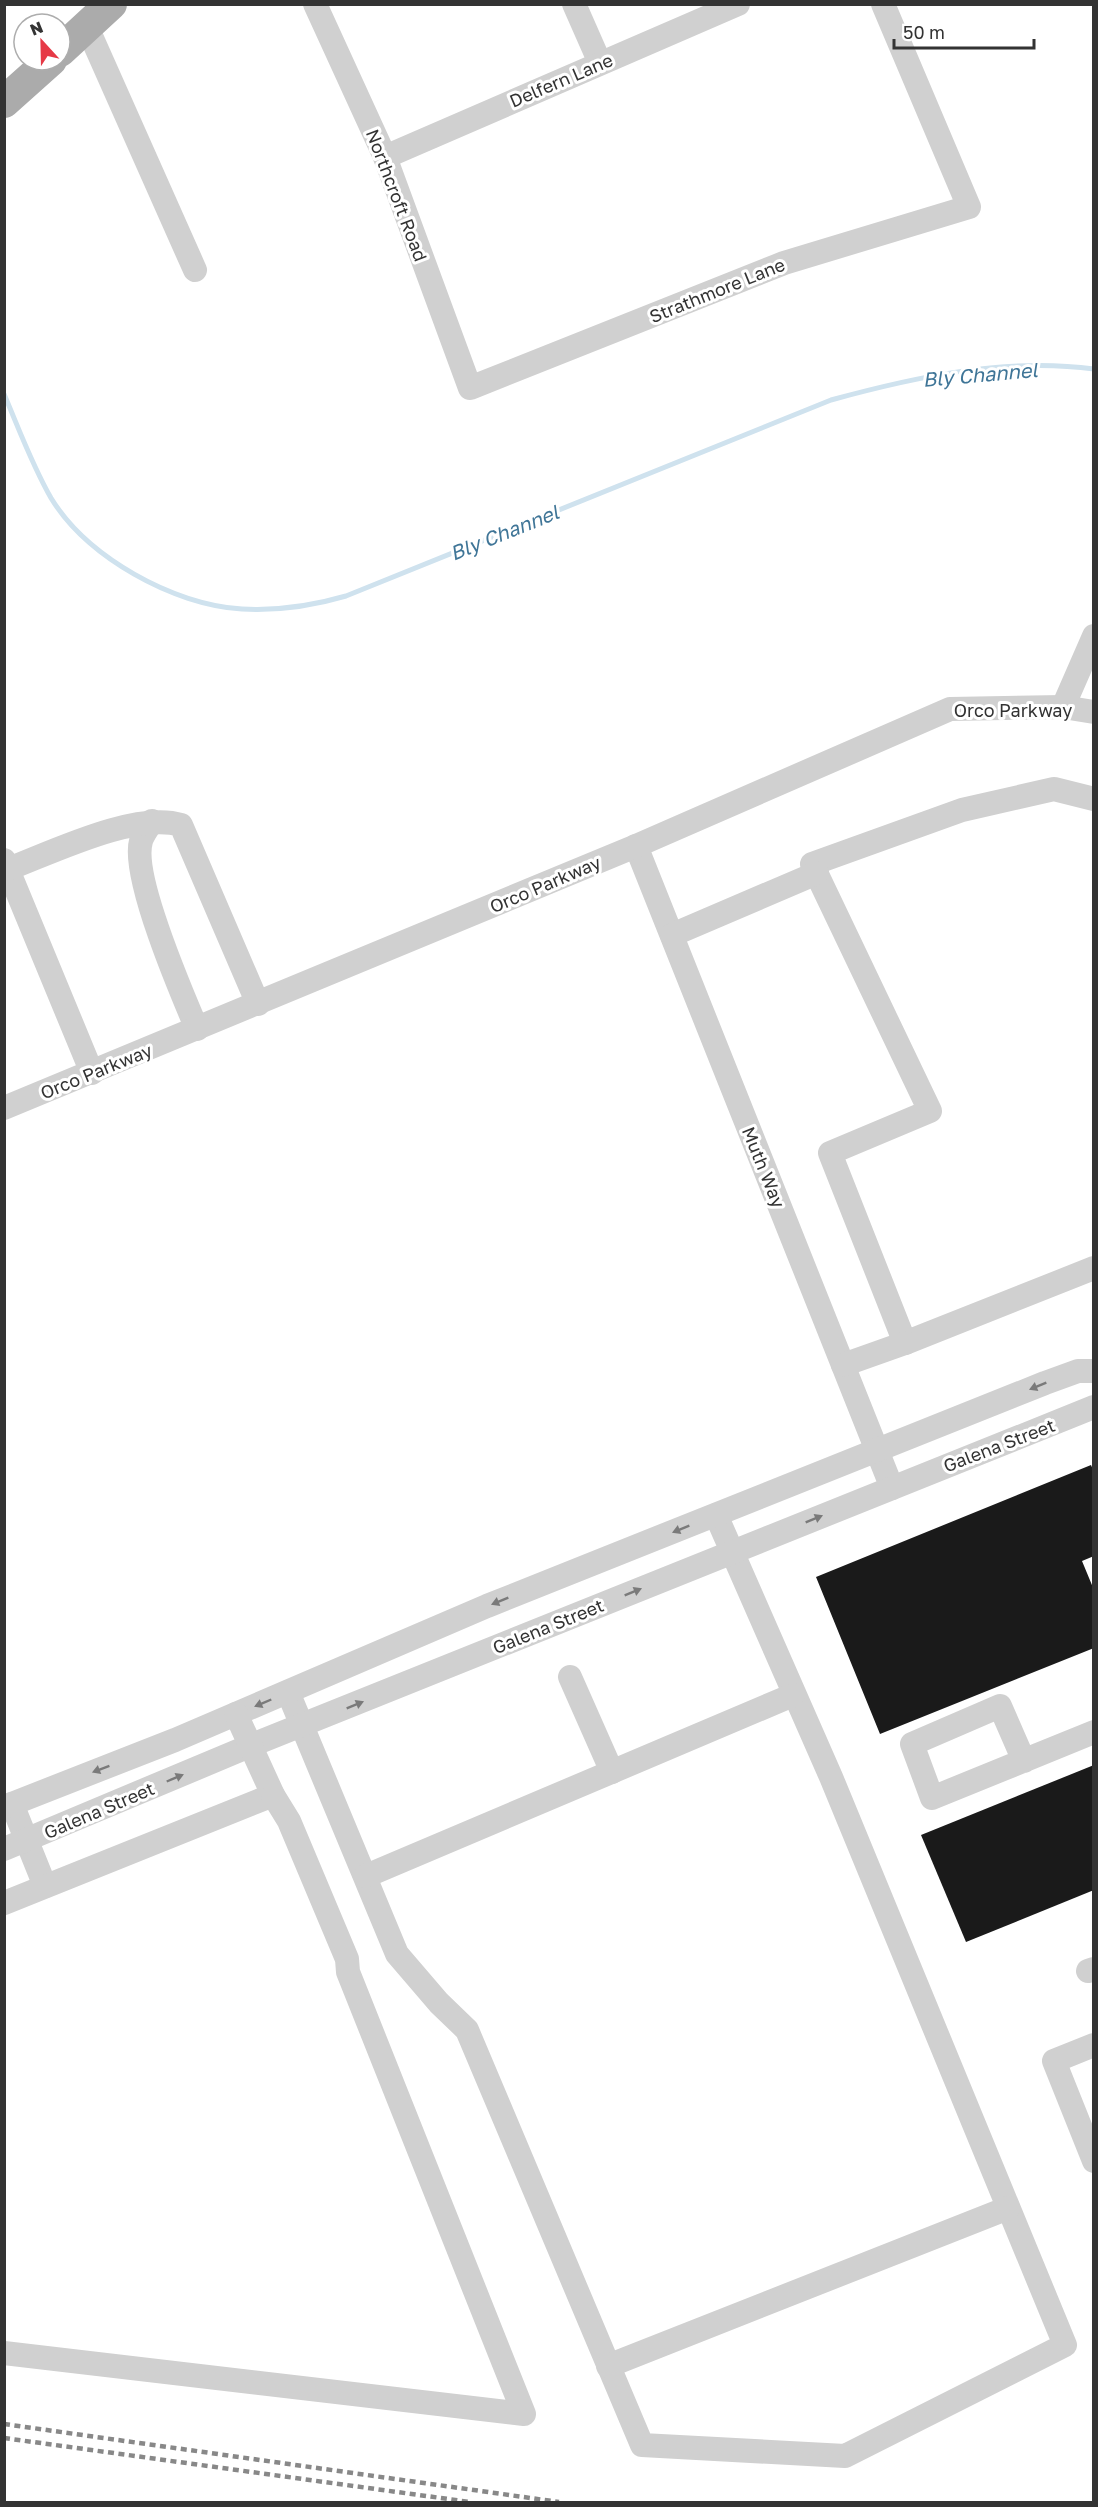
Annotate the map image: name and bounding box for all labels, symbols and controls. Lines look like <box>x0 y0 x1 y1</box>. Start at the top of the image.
north arrow <box>12 12 72 72</box>
scale bar <box>894 12 1034 50</box>
text: N <box>27 17 46 40</box>
text: 50 m <box>903 21 945 43</box>
street label: Delfern Lane <box>506 48 616 112</box>
street label: Northcroft Road <box>362 126 432 264</box>
street label: Strathmore Lane <box>646 253 788 327</box>
water label: Bly Channel <box>921 357 1039 392</box>
water label: Bly Channel <box>446 499 563 566</box>
street label: Orco Parkway <box>954 699 1072 721</box>
street label: Orco Parkway <box>486 851 604 917</box>
street label: Orco Parkway <box>37 1039 155 1103</box>
street label: Muth Way <box>738 1123 790 1211</box>
one-way arrow <box>1029 1382 1047 1391</box>
street label: Galena Street <box>940 1414 1058 1476</box>
one-way arrow <box>805 1514 823 1523</box>
one-way arrow <box>672 1524 690 1534</box>
one-way arrow <box>625 1587 643 1597</box>
street label: Galena Street <box>489 1594 607 1658</box>
one-way arrow <box>491 1597 509 1606</box>
one-way arrow <box>254 1698 272 1708</box>
one-way arrow <box>347 1700 365 1710</box>
one-way arrow <box>92 1765 110 1774</box>
one-way arrow <box>166 1773 184 1782</box>
street label: Galena Street <box>40 1777 158 1843</box>

